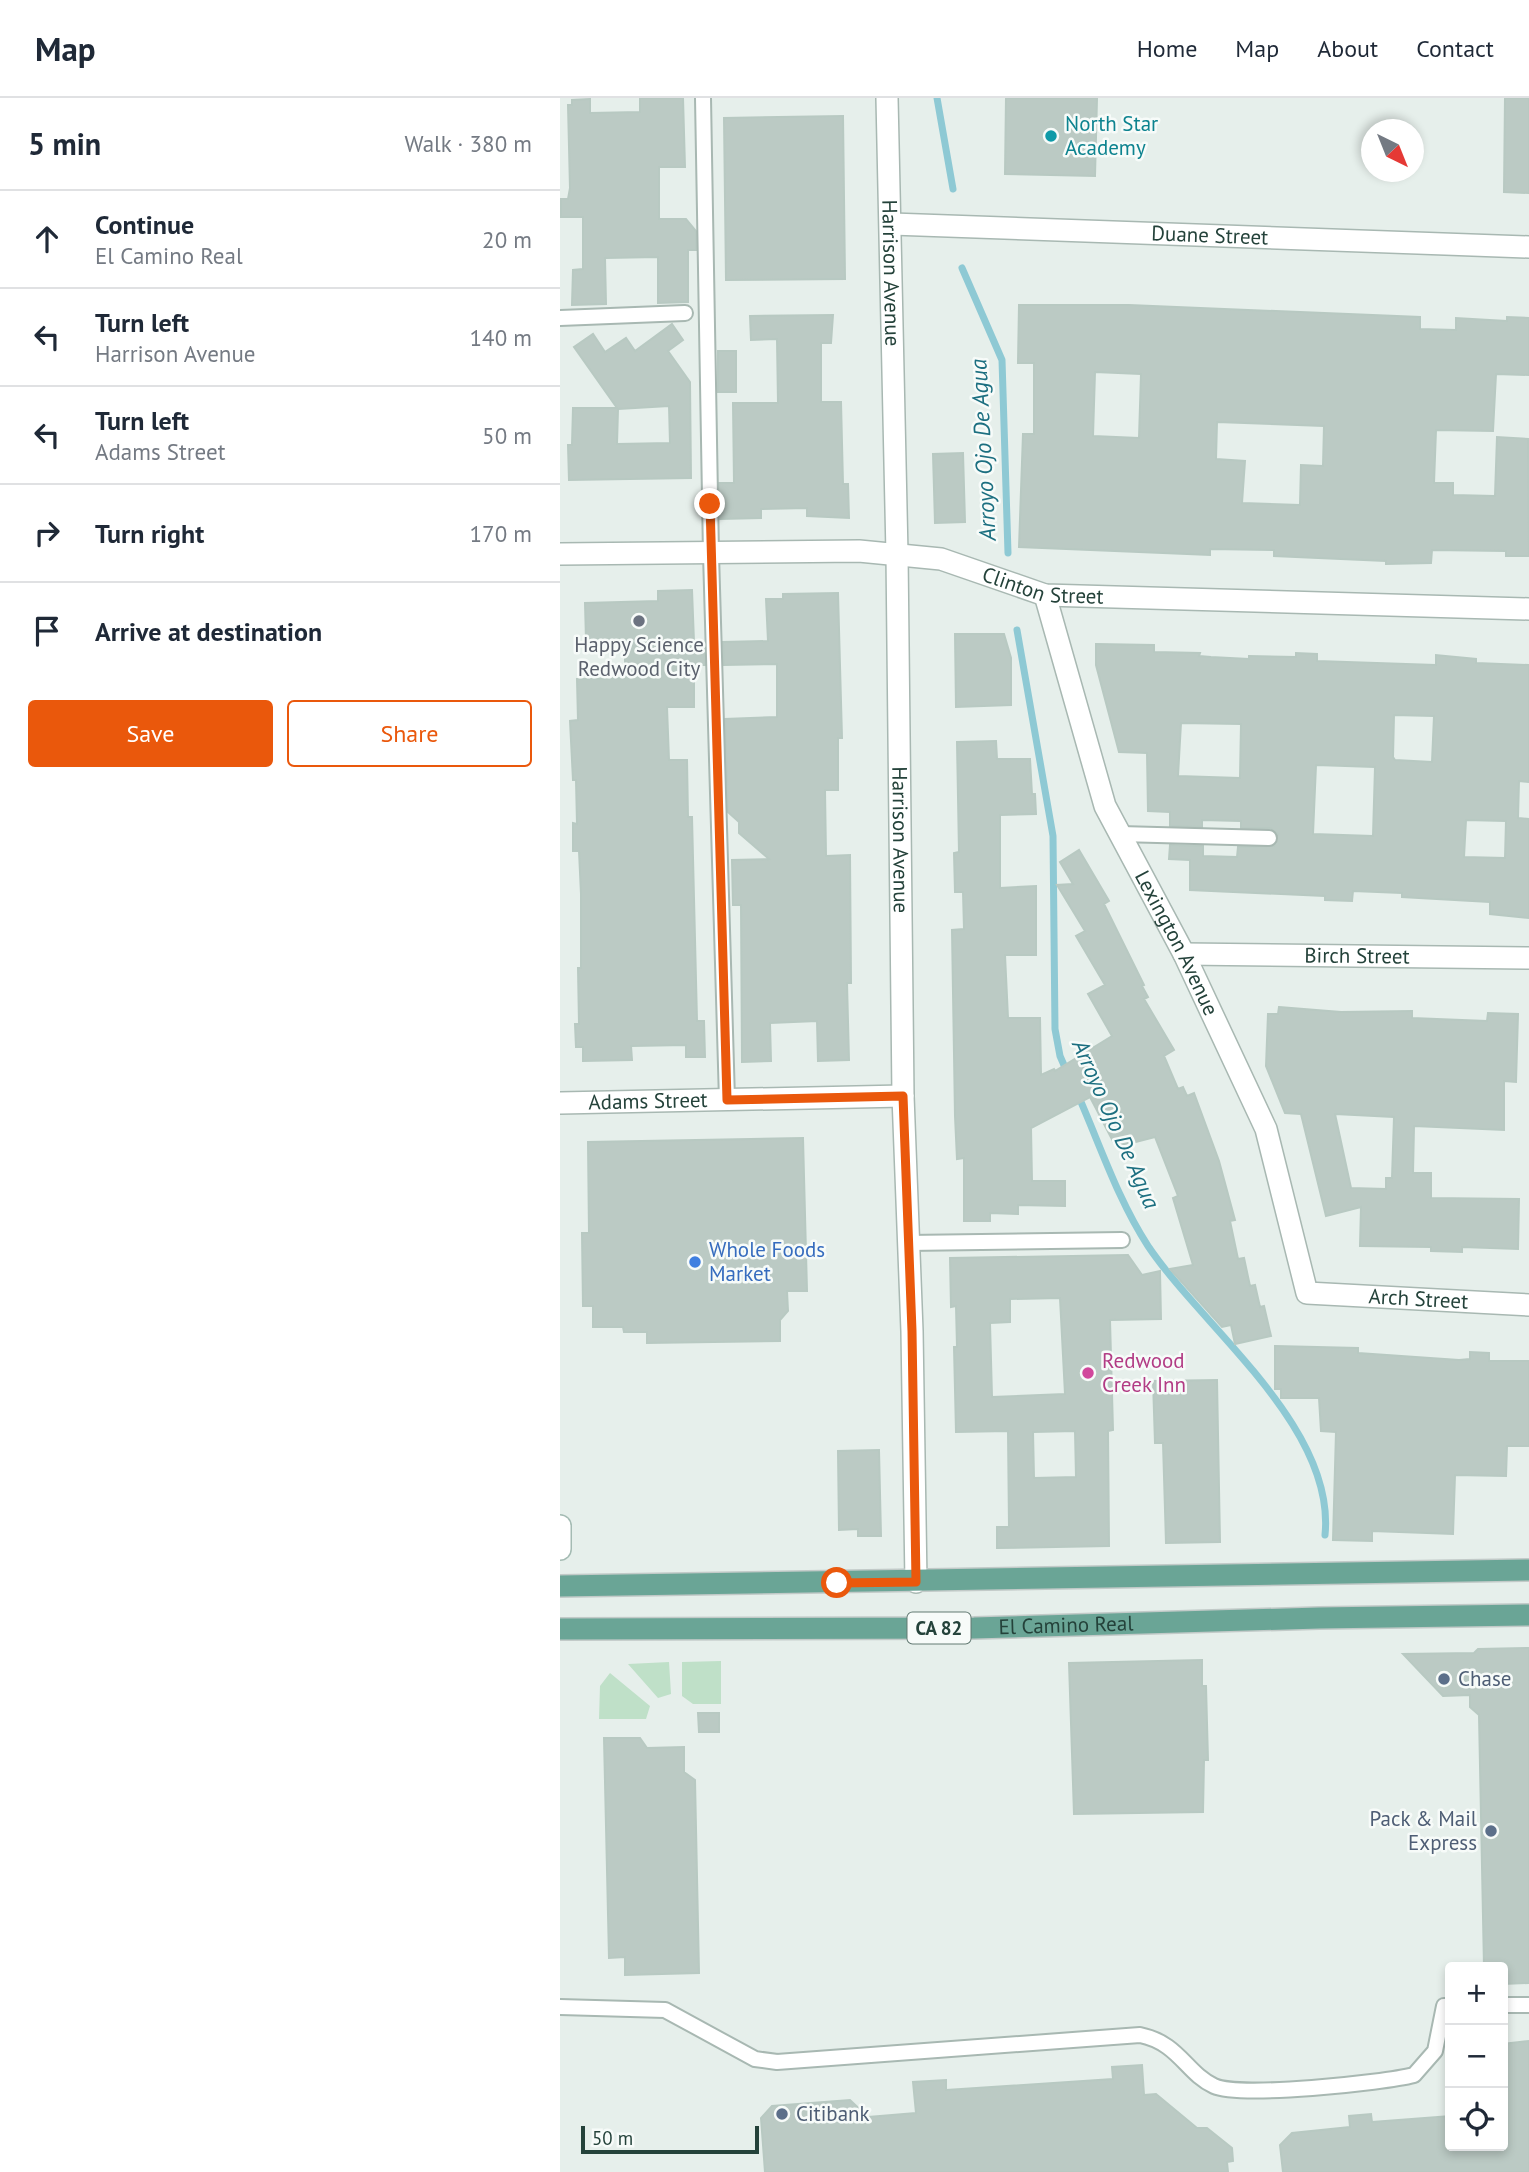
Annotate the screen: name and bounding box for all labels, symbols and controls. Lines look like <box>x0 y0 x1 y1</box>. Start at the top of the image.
text: Map <box>35 27 96 70</box>
text: Home <box>1137 33 1197 64</box>
text: Map <box>1235 33 1279 64</box>
text: About <box>1317 33 1378 64</box>
text: Contact <box>1416 33 1494 64</box>
place label: North Star Academy <box>1065 110 1158 161</box>
north arrow <box>1361 119 1424 182</box>
text: 5 min <box>28 124 101 163</box>
marker: North Star Academy <box>1043 128 1059 144</box>
text: Walk · 380 m <box>405 129 532 158</box>
street label: Harrison Avenue <box>876 199 906 347</box>
text: Continue <box>95 208 194 241</box>
street label: Duane Street <box>1151 219 1269 251</box>
icon: ahead <box>28 220 66 258</box>
text: 20 m <box>482 225 532 254</box>
text: El Camino Real <box>95 241 243 270</box>
text: Turn left <box>95 306 189 339</box>
icon: left <box>28 318 66 356</box>
text: 140 m <box>470 323 532 352</box>
text: Harrison Avenue <box>95 339 256 368</box>
water label: Arroyo Ojo De Agua <box>963 358 1002 543</box>
text: Turn left <box>95 404 189 437</box>
icon: left <box>28 416 66 454</box>
text: 50 m <box>482 421 532 450</box>
text: Adams Street <box>95 437 225 466</box>
route end <box>694 488 725 519</box>
icon: right <box>28 514 66 552</box>
text: Turn right <box>95 517 204 550</box>
text: 170 m <box>470 519 532 548</box>
street label: Clinton Street <box>979 560 1104 610</box>
icon: arrive <box>28 612 66 650</box>
marker: Happy Science Redwood City <box>631 613 647 629</box>
text: Arrive at destination <box>95 615 322 648</box>
place label: Happy Science Redwood City <box>574 631 704 682</box>
button: Save <box>28 700 273 767</box>
button: Share <box>287 700 532 767</box>
street label: Harrison Avenue <box>886 766 915 913</box>
street label: Lexington Avenue <box>1129 866 1225 1020</box>
street label: Birch Street <box>1304 941 1410 970</box>
water label: Arroyo Ojo De Agua <box>1066 1034 1167 1213</box>
street label: Adams Street <box>588 1086 708 1115</box>
place label: Whole Foods Market <box>709 1236 825 1287</box>
marker: Whole Foods Market <box>687 1254 703 1270</box>
street label: Arch Street <box>1368 1282 1469 1315</box>
place label: Redwood Creek Inn <box>1102 1347 1186 1398</box>
marker: Redwood Creek Inn <box>1080 1365 1096 1381</box>
route start <box>821 1567 852 1598</box>
street label: El Camino Real <box>998 1609 1134 1640</box>
road number: CA 82 <box>908 1612 970 1644</box>
place label: Chase <box>1458 1665 1511 1692</box>
marker: Chase <box>1436 1671 1452 1687</box>
place label: Pack & Mail Express <box>1370 1805 1477 1856</box>
marker: Pack & Mail Express <box>1483 1823 1499 1839</box>
map controls <box>1445 1962 1508 2151</box>
button: + <box>1445 1962 1508 2025</box>
button: − <box>1445 2025 1508 2088</box>
button: locate <box>1445 2088 1508 2151</box>
place label: Citibank <box>796 2100 870 2127</box>
marker: Citibank <box>774 2106 790 2122</box>
scale bar <box>581 2123 760 2155</box>
text: 50 m <box>592 2126 633 2150</box>

